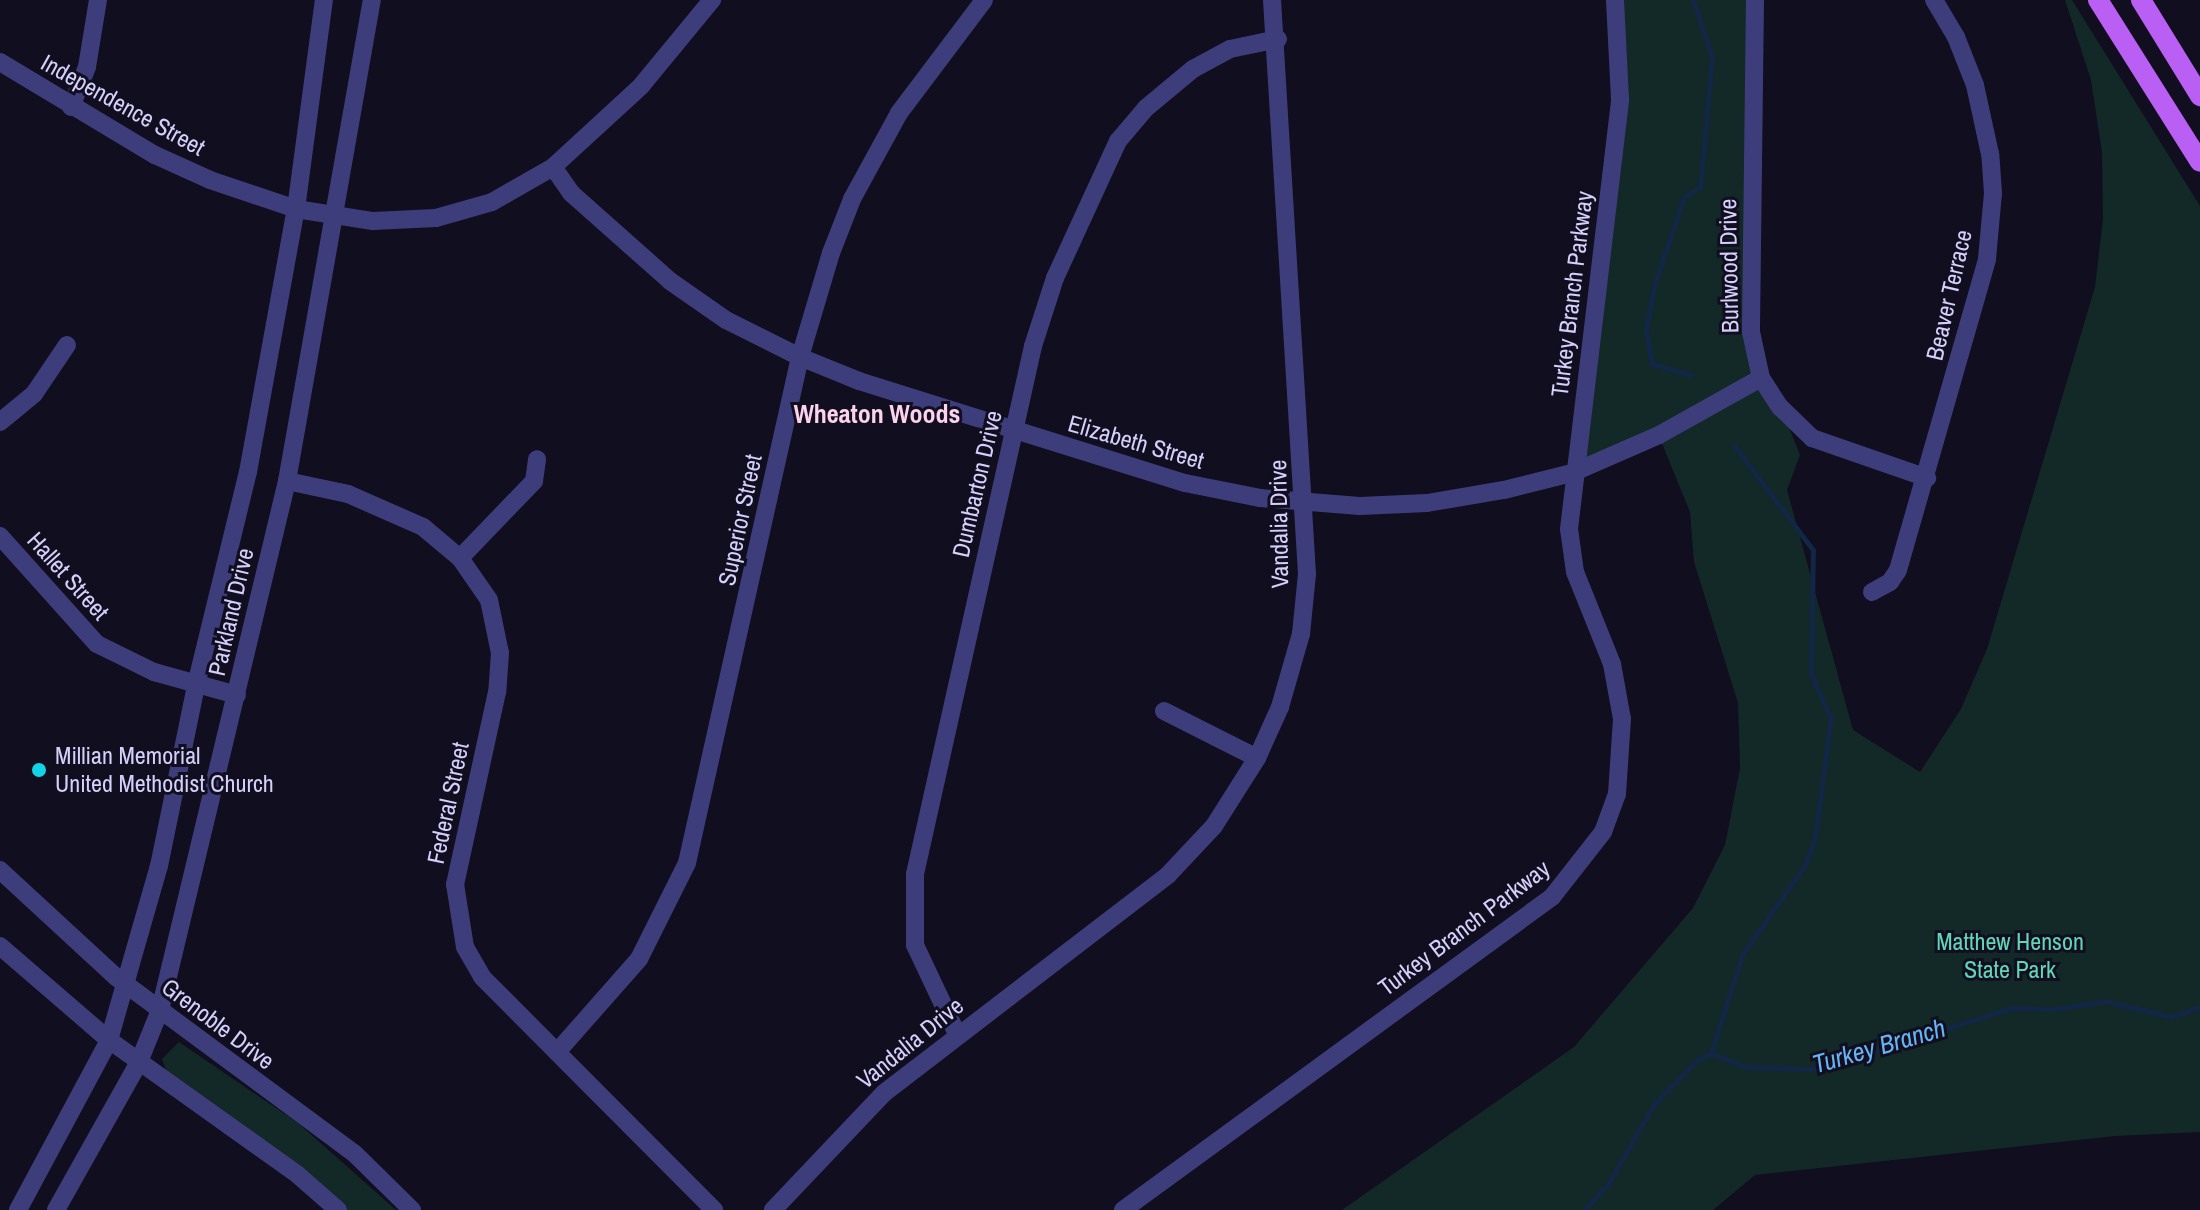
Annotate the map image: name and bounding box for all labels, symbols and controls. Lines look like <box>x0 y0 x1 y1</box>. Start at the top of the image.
street label: Independence Street <box>36 48 210 162</box>
street label: Turkey Branch Parkway <box>1545 189 1599 399</box>
street label: Burlwood Drive <box>1713 198 1745 334</box>
street label: Beaver Terrace <box>1920 227 1978 363</box>
district label: Wheaton Woods <box>794 398 960 430</box>
street label: Dumbarton Drive <box>946 408 1008 560</box>
street label: Elizabeth Street <box>1065 409 1207 475</box>
street label: Superior Street <box>712 452 768 588</box>
street label: Vandalia Drive <box>1263 459 1295 589</box>
street label: Hallet Street <box>21 526 115 626</box>
street label: Parkland Drive <box>202 545 260 679</box>
street label: Federal Street <box>421 739 475 867</box>
place label: Millian Memorial United Methodist Church <box>55 742 274 798</box>
marker: Millian Memorial United Methodist Church <box>30 761 48 779</box>
street label: Turkey Branch Parkway <box>1373 854 1555 1002</box>
park label: Matthew Henson State Park <box>1936 928 2084 984</box>
street label: Grenoble Drive <box>156 972 280 1076</box>
street label: Vandalia Drive <box>851 991 969 1095</box>
water label: Turkey Branch <box>1809 1012 1949 1080</box>

